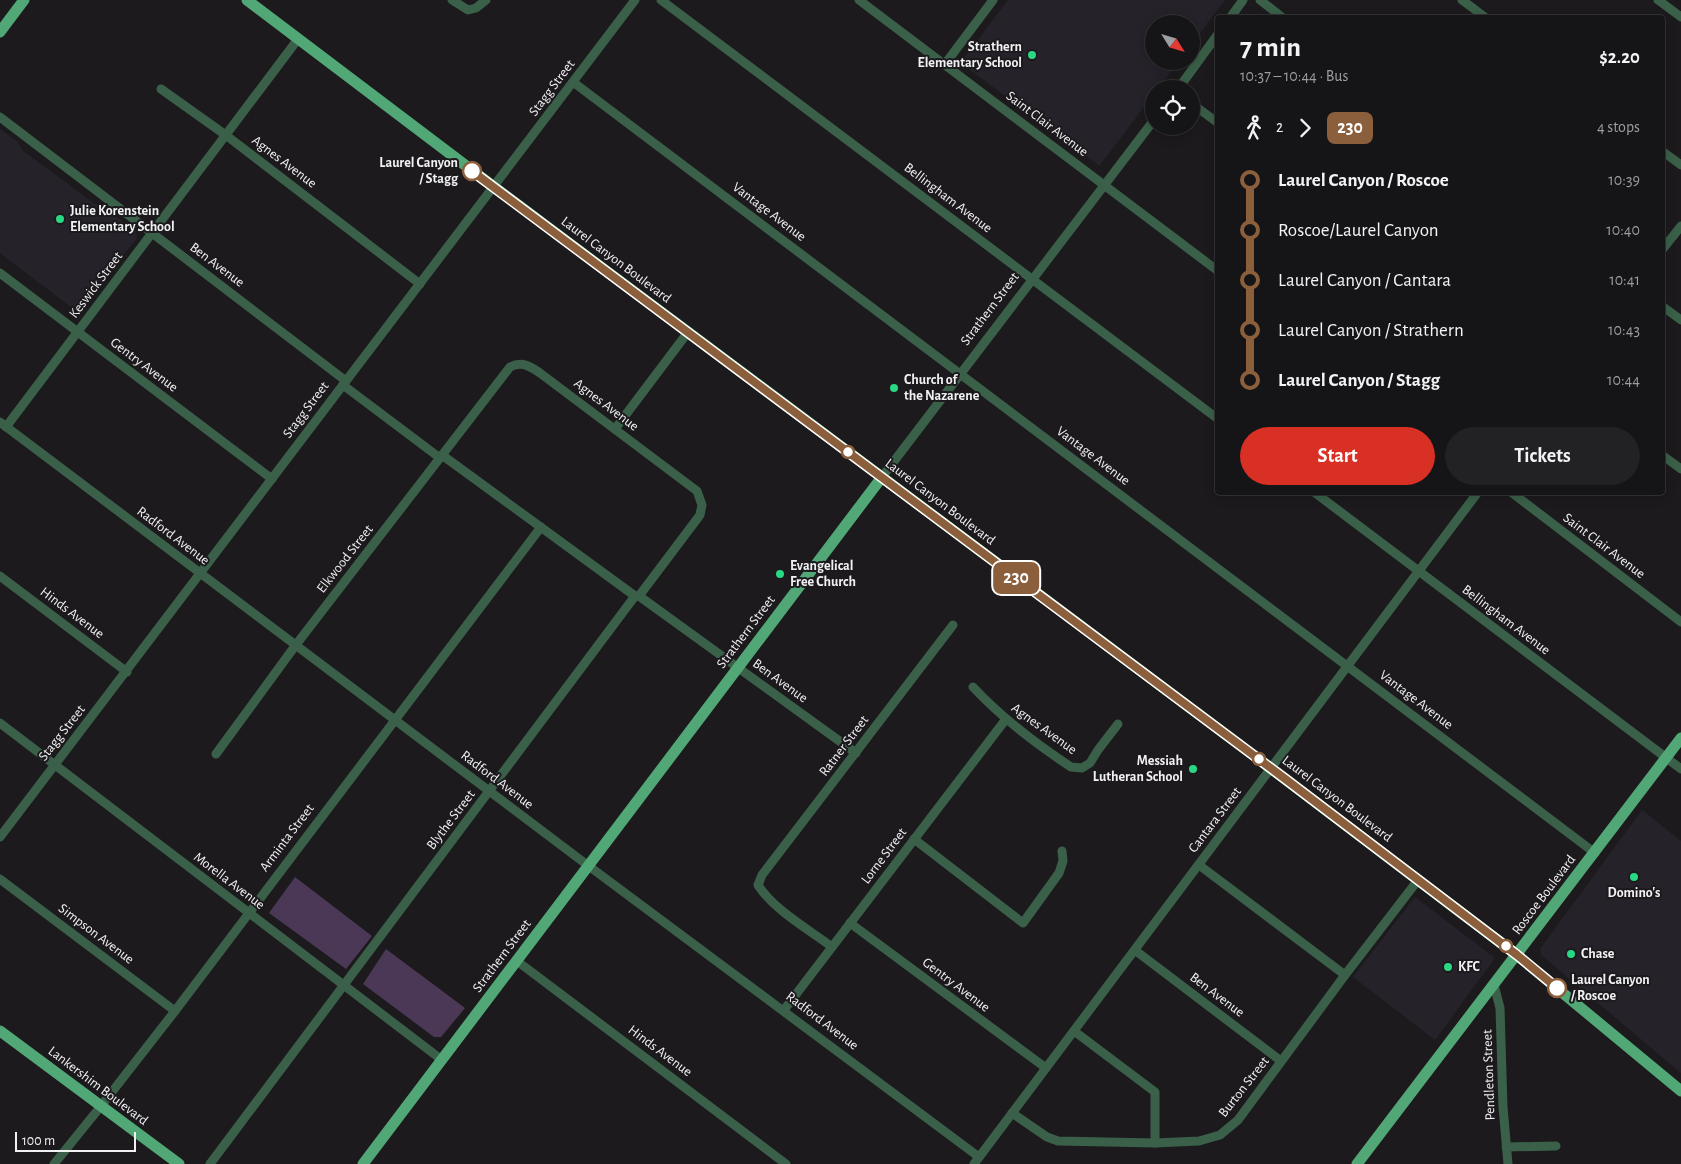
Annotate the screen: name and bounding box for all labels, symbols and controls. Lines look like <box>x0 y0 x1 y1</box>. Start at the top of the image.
north arrow <box>1145 15 1200 70</box>
map controls <box>1145 15 1200 135</box>
text: 7 min <box>1240 34 1301 62</box>
place label: Strathern Elementary School <box>917 40 1022 70</box>
text: $2.20 <box>1599 48 1640 67</box>
marker: Strathern Elementary School <box>1026 49 1038 61</box>
street label: Stagg Street <box>526 57 578 119</box>
text: 10:37 – 10:44 · Bus <box>1240 68 1348 84</box>
button: locate <box>1145 80 1200 135</box>
street label: Saint Clair Avenue <box>1003 89 1091 159</box>
icon: walk <box>1240 114 1268 142</box>
icon: forward <box>1291 114 1319 142</box>
text: 2 <box>1276 119 1283 135</box>
text: 230 <box>1337 119 1363 137</box>
text: 4 stops <box>1597 119 1640 135</box>
street label: Agnes Avenue <box>249 133 319 191</box>
place label: Laurel Canyon / Stagg <box>379 156 459 186</box>
street label: Bellingham Avenue <box>901 160 995 236</box>
marker: Laurel Canyon / Stagg <box>462 161 482 181</box>
text: Laurel Canyon / Roscoe <box>1278 171 1449 190</box>
text: 10:39 <box>1608 172 1640 188</box>
street label: Vantage Avenue <box>730 180 808 244</box>
place label: Julie Korenstein Elementary School <box>70 204 175 234</box>
marker: Julie Korenstein Elementary School <box>54 213 66 225</box>
street label: Laurel Canyon Boulevard <box>558 214 674 306</box>
text: Roscoe/Laurel Canyon <box>1278 221 1439 240</box>
text: 10:40 <box>1606 222 1640 238</box>
street label: Ben Avenue <box>187 240 247 290</box>
street label: Keswick Street <box>67 249 126 321</box>
street label: Strathern Street <box>958 270 1022 348</box>
text: Laurel Canyon / Cantara <box>1278 271 1451 290</box>
text: 10:41 <box>1609 272 1640 288</box>
text: Laurel Canyon / Strathern <box>1278 321 1464 340</box>
text: 10:43 <box>1608 322 1640 338</box>
street label: Gentry Avenue <box>108 335 180 395</box>
text: Laurel Canyon / Stagg <box>1278 371 1440 390</box>
text: 10:44 <box>1607 372 1640 388</box>
place label: Church of the Nazarene <box>904 373 980 403</box>
street label: Agnes Avenue <box>571 376 641 434</box>
street label: Stagg Street <box>280 379 332 441</box>
marker: Church of the Nazarene <box>888 382 900 394</box>
street label: Vantage Avenue <box>1054 424 1132 488</box>
button: Start <box>1240 427 1435 485</box>
button: Tickets <box>1445 427 1640 485</box>
unlabelled marker <box>841 445 855 459</box>
street label: Laurel Canyon Boulevard <box>882 456 998 548</box>
street label: Radford Avenue <box>134 504 212 568</box>
street label: Saint Clair Avenue <box>1560 511 1648 581</box>
street label: Elkwood Street <box>314 522 376 596</box>
place label: Evangelical Free Church <box>790 559 856 589</box>
line badge: 230 <box>987 562 1045 594</box>
marker: Evangelical Free Church <box>774 568 786 580</box>
text: 230 <box>1003 569 1029 587</box>
street label: Bellingham Avenue <box>1459 582 1553 658</box>
street label: Hinds Avenue <box>38 585 106 641</box>
street label: Strathern Street <box>714 593 778 671</box>
street label: Ben Avenue <box>750 656 810 706</box>
street label: Vantage Avenue <box>1377 668 1455 732</box>
street label: Agnes Avenue <box>1009 701 1079 757</box>
street label: Stagg Street <box>36 702 88 763</box>
street label: Ratner Street <box>817 713 872 779</box>
street label: Radford Avenue <box>458 748 536 812</box>
unlabelled marker <box>1252 752 1266 766</box>
street label: Laurel Canyon Boulevard <box>1279 753 1395 845</box>
place label: Messiah Lutheran School <box>1093 754 1183 784</box>
marker: Messiah Lutheran School <box>1187 763 1199 775</box>
street label: Cantara Street <box>1186 784 1244 855</box>
street label: Blythe Street <box>424 787 478 852</box>
street label: Arminta Street <box>257 801 317 874</box>
street label: Lorne Street <box>859 825 910 886</box>
street label: Morella Avenue <box>191 850 267 912</box>
street label: Roscoe Boulevard <box>1510 853 1578 937</box>
marker: Domino's <box>1628 871 1640 883</box>
place label: Domino's <box>1608 886 1660 900</box>
street label: Simpson Avenue <box>56 901 136 967</box>
street label: Strathern Street <box>470 917 534 995</box>
unlabelled marker <box>1499 939 1513 953</box>
place label: Chase <box>1581 947 1615 961</box>
marker: Chase <box>1565 948 1577 960</box>
street label: Gentry Avenue <box>920 955 992 1015</box>
place label: KFC <box>1458 960 1481 974</box>
marker: KFC <box>1442 961 1454 973</box>
street label: Ben Avenue <box>1187 970 1247 1020</box>
place label: Laurel Canyon / Roscoe <box>1570 973 1650 1003</box>
marker: Laurel Canyon / Roscoe <box>1547 978 1567 998</box>
street label: Radford Avenue <box>783 989 861 1053</box>
street label: Hinds Avenue <box>626 1023 694 1079</box>
street label: Pendleton Street <box>1480 1029 1498 1121</box>
street label: Lankershim Boulevard <box>45 1044 151 1128</box>
street label: Burton Street <box>1216 1054 1272 1120</box>
scale bar <box>15 1129 136 1152</box>
text: 100 m <box>22 1134 55 1148</box>

